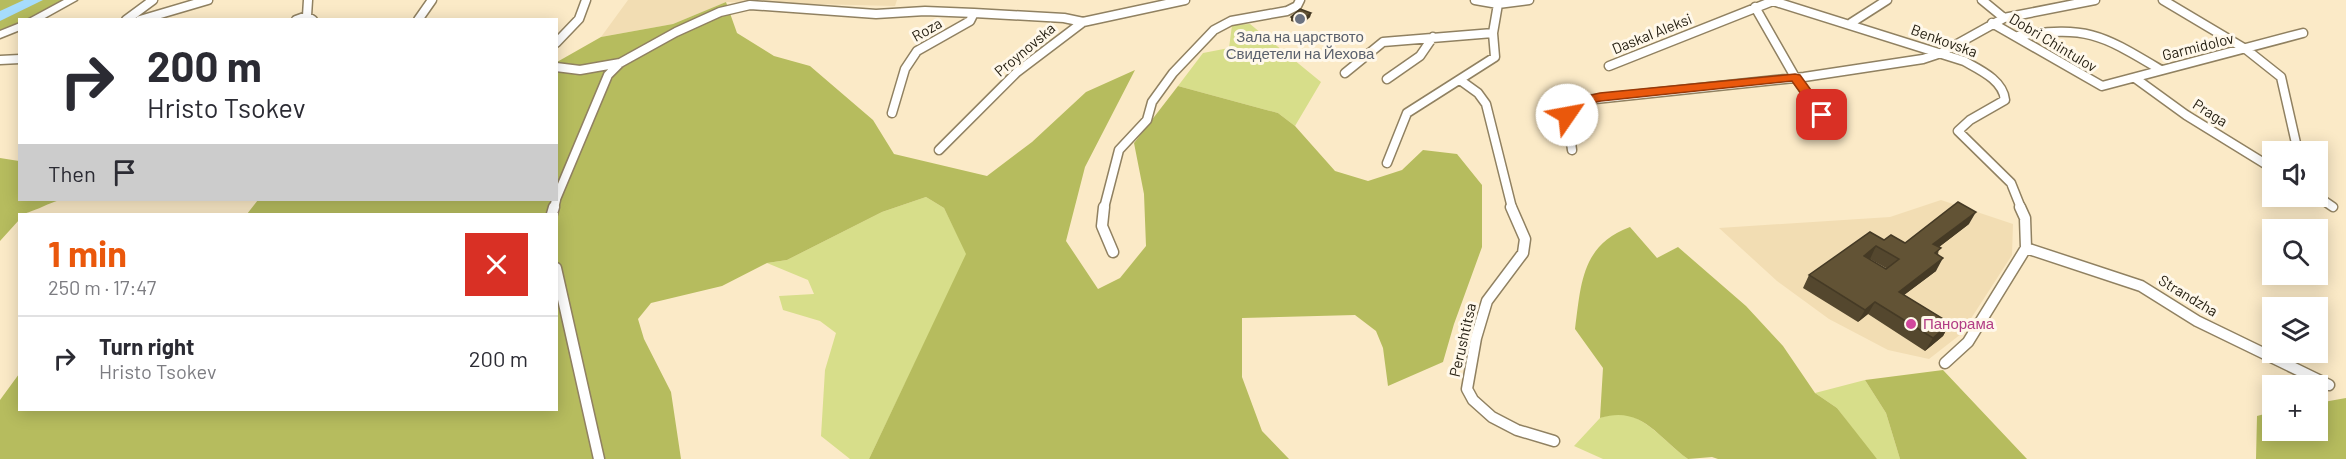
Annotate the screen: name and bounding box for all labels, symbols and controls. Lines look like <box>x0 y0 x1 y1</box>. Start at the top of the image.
street label: Daskal Aleksi <box>1609 9 1694 57</box>
street label: Dobri Chintulov <box>2006 9 2101 75</box>
marker: Зала на царството Свидетели на Йехова <box>1293 12 1307 26</box>
street label: Roza <box>908 13 945 45</box>
street label: Proynovska <box>990 19 1058 80</box>
street label: Benkovska <box>1909 20 1980 60</box>
place label: Зала на царството Свидетели на Йехова <box>1226 27 1375 62</box>
street label: Garmidolov <box>2160 28 2235 64</box>
text: 200 m <box>147 40 262 90</box>
icon: right <box>48 42 126 120</box>
position arrow <box>1535 83 1599 147</box>
pin <box>1796 89 1847 140</box>
text: Hristo Tsokev <box>147 91 306 123</box>
street label: Praga <box>2190 95 2231 130</box>
icon: arrive <box>1805 98 1838 131</box>
map controls <box>2262 141 2328 441</box>
button: sound <box>2262 141 2328 207</box>
icon: arrive <box>108 156 141 189</box>
text: Then <box>48 160 96 186</box>
button: search <box>2262 219 2328 285</box>
text: 1 min <box>48 231 127 274</box>
button: close <box>465 233 528 296</box>
street label: Strandzha <box>2156 270 2221 320</box>
text: 250 m · 17:47 <box>48 275 156 299</box>
button: layers <box>2262 297 2328 363</box>
street label: Perushtitsa <box>1445 301 1479 378</box>
place label: Панорама <box>1923 314 1995 332</box>
marker: Панорама <box>1904 317 1918 331</box>
text: Turn right <box>99 333 194 359</box>
icon: right <box>48 342 81 375</box>
text: 200 m <box>469 345 528 371</box>
text: Hristo Tsokev <box>99 359 216 383</box>
button: + <box>2262 375 2328 441</box>

